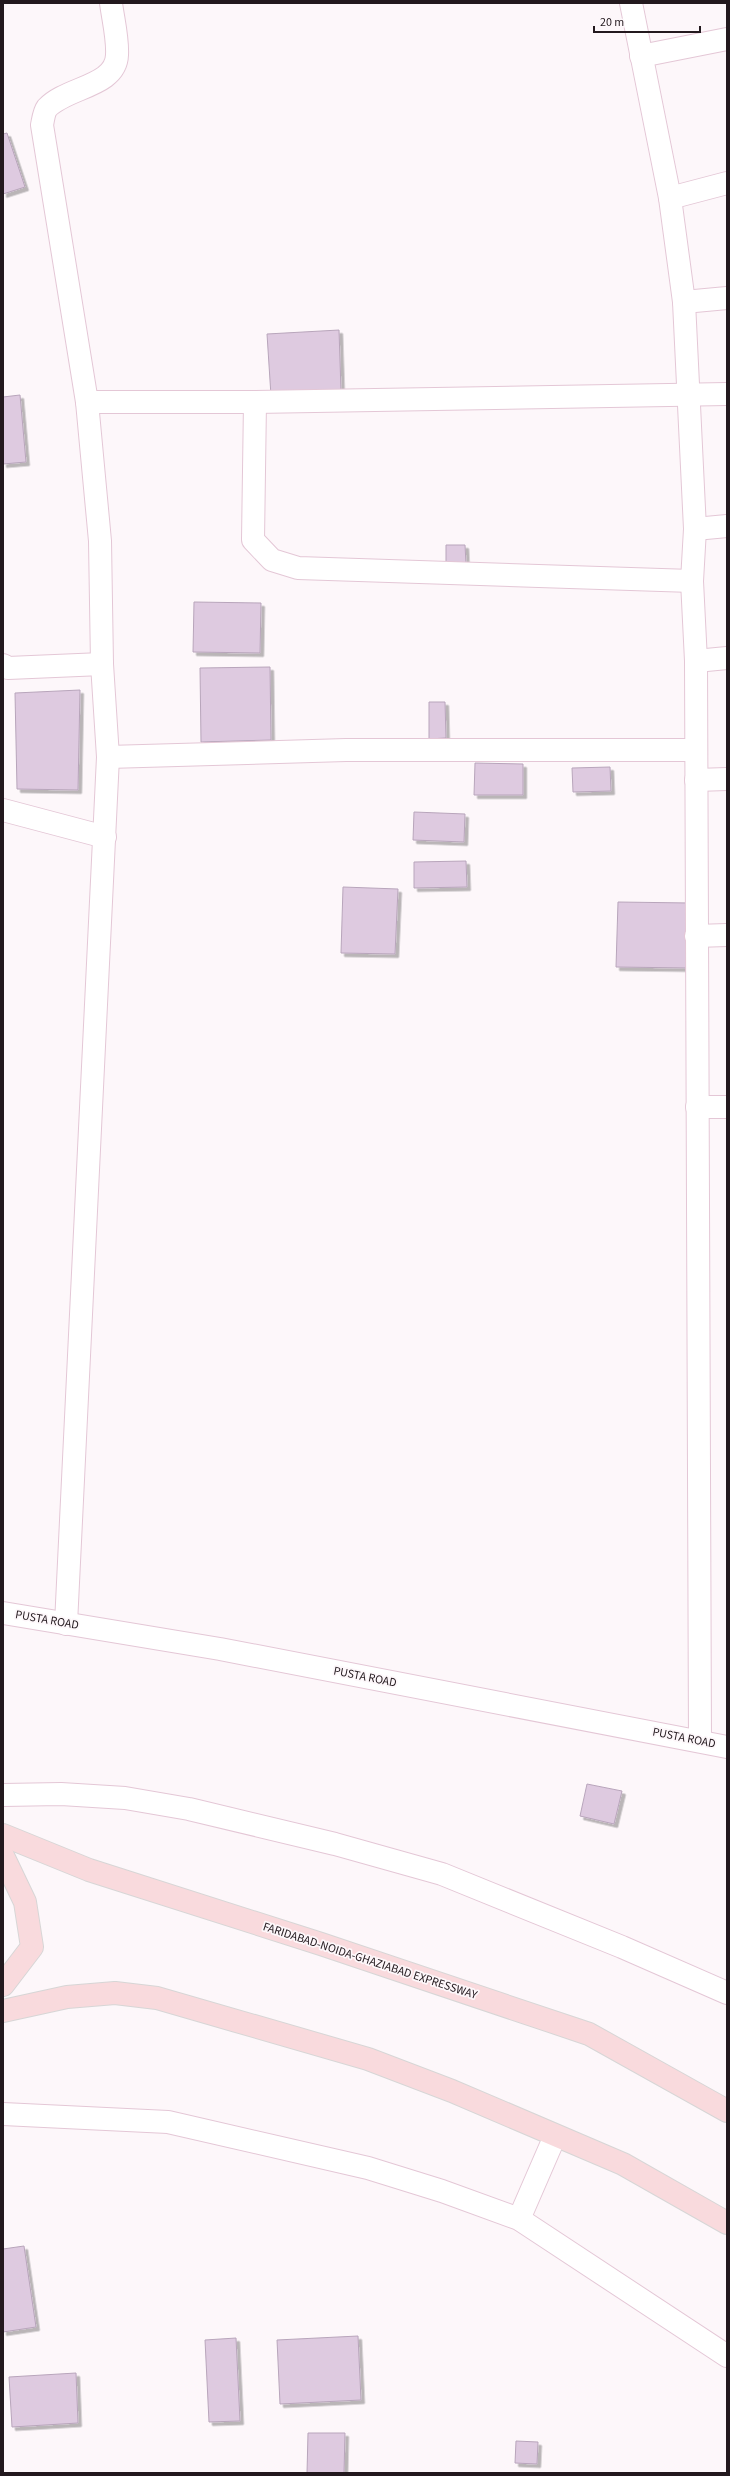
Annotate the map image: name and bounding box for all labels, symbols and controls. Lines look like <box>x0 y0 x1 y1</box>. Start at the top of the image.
scale bar <box>594 8 700 34</box>
text: 20 m <box>600 14 624 31</box>
street label: PUSTA ROAD <box>14 1606 80 1634</box>
street label: PUSTA ROAD <box>332 1663 398 1691</box>
street label: PUSTA ROAD <box>651 1724 717 1752</box>
street label: FARIDABAD-NOIDA-GHAZIABAD EXPRESSWAY <box>261 1918 480 2004</box>

